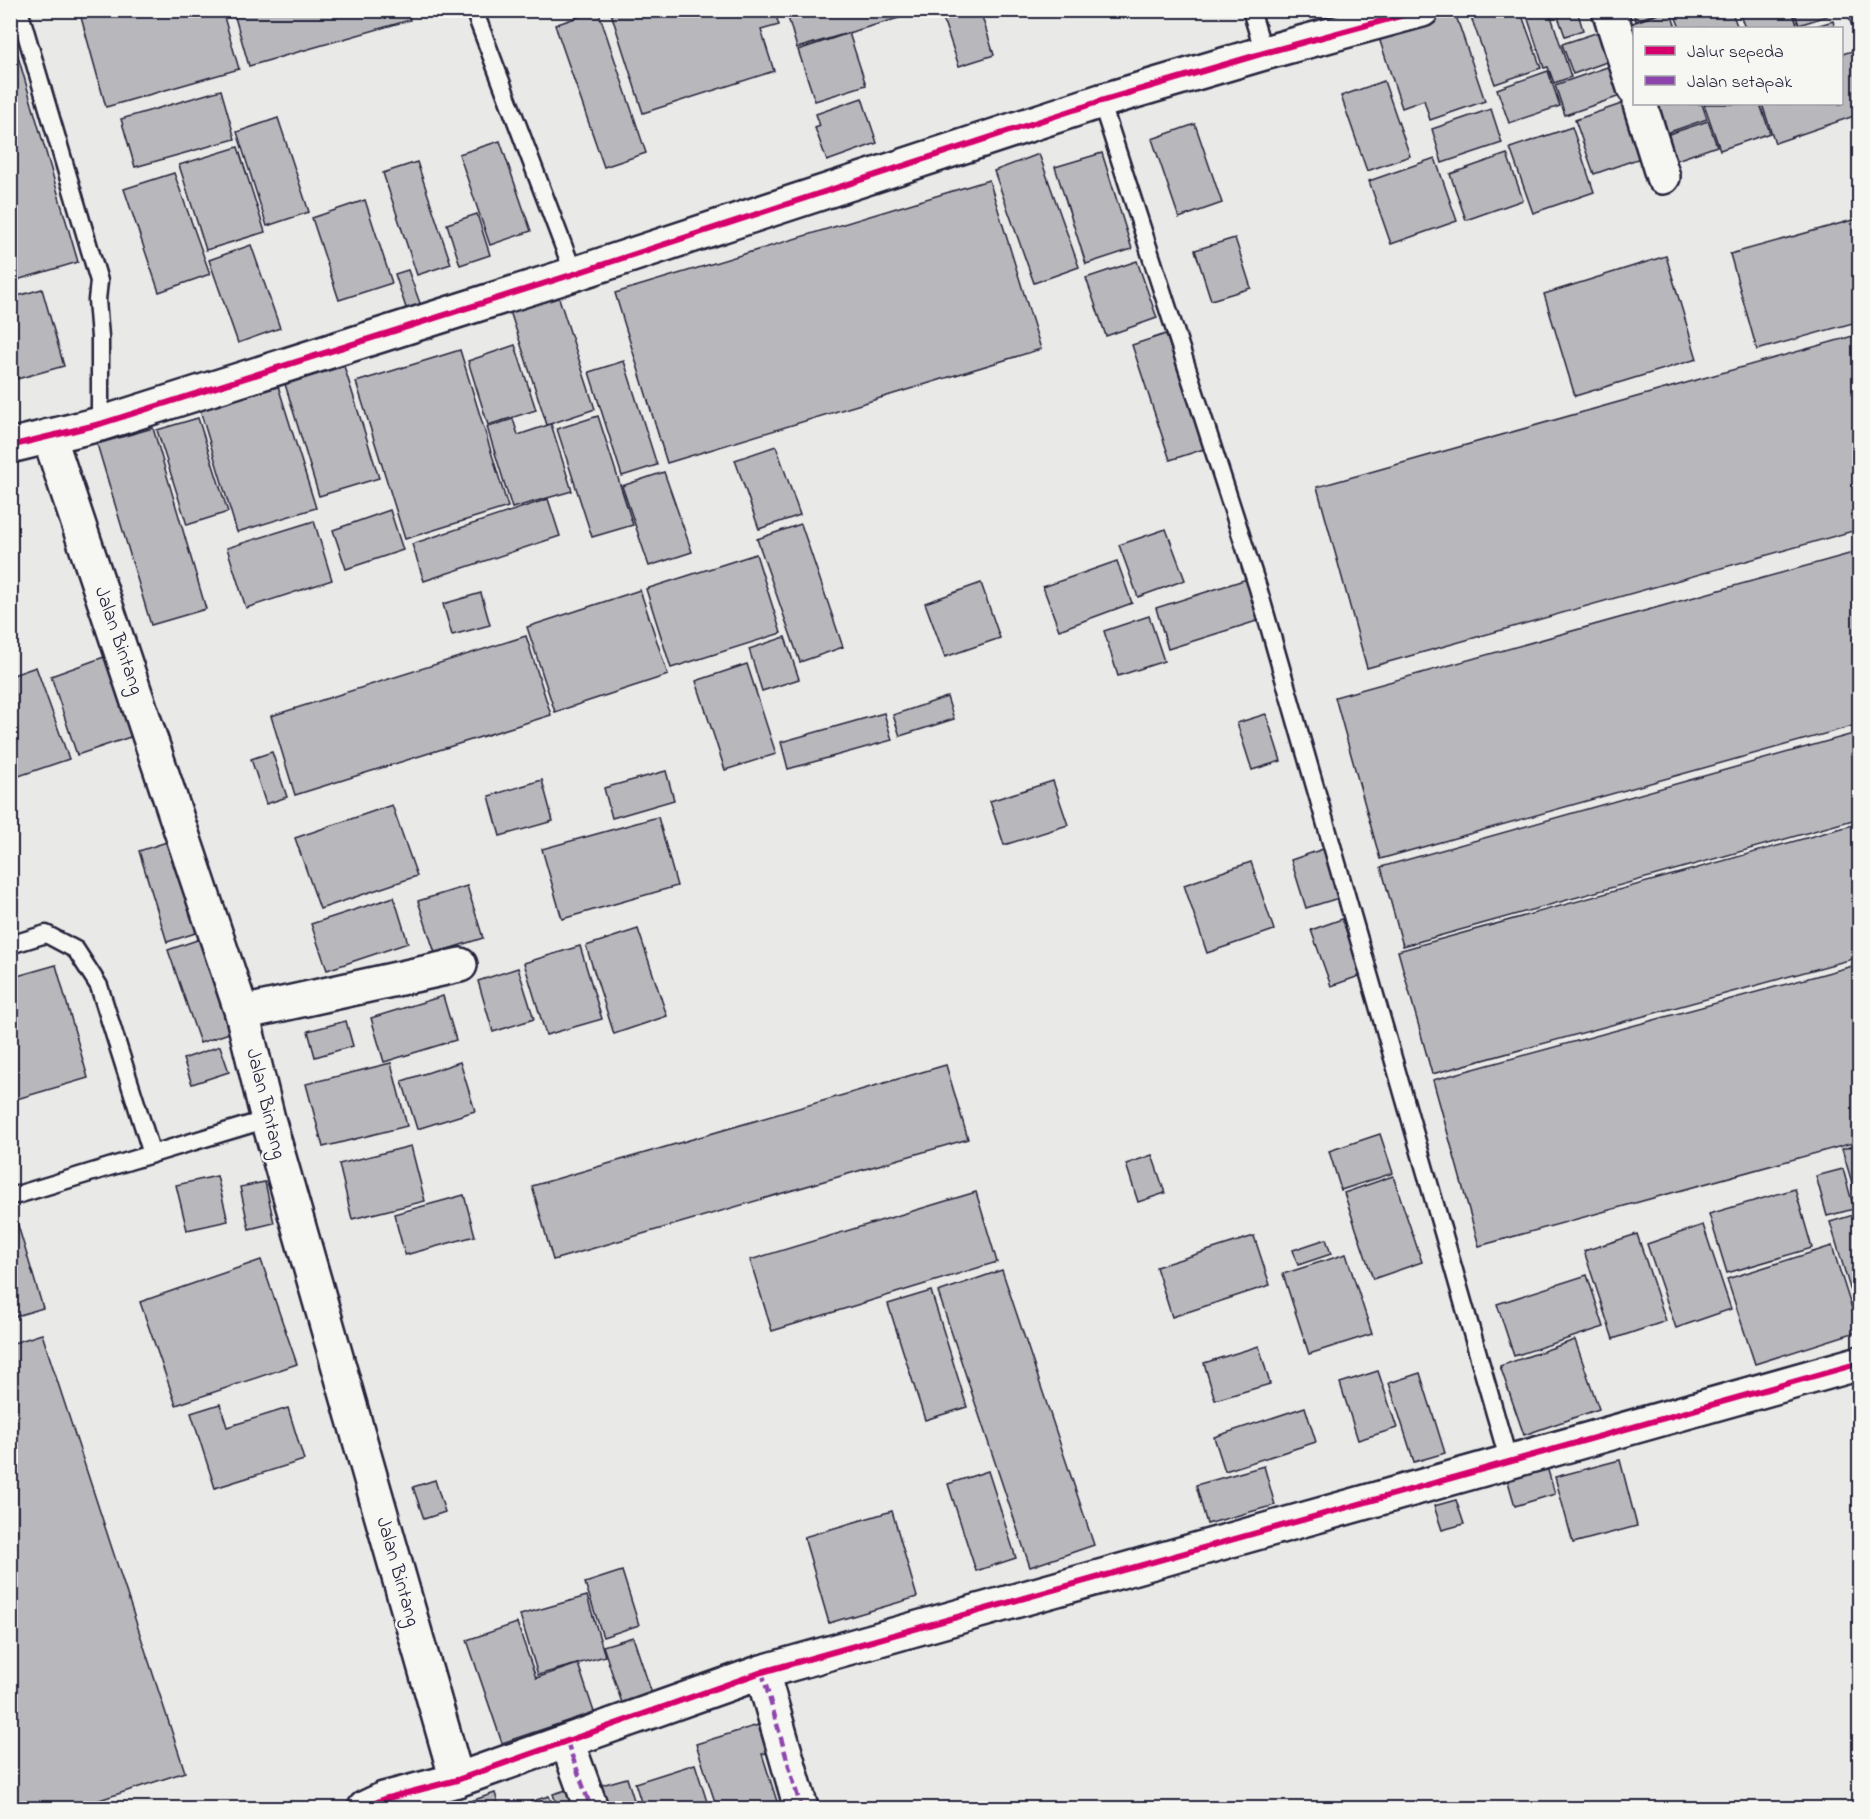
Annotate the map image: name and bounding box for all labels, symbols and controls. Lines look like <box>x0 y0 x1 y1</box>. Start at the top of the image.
legend <box>1633 27 1843 105</box>
text: Jalur sepeda <box>1687 40 1784 66</box>
text: Jalan setapak <box>1687 70 1792 96</box>
street label: Jalan Bintang <box>85 583 150 699</box>
street label: Jalan Bintang <box>236 1046 293 1163</box>
street label: Jalan Bintang <box>367 1514 426 1631</box>

